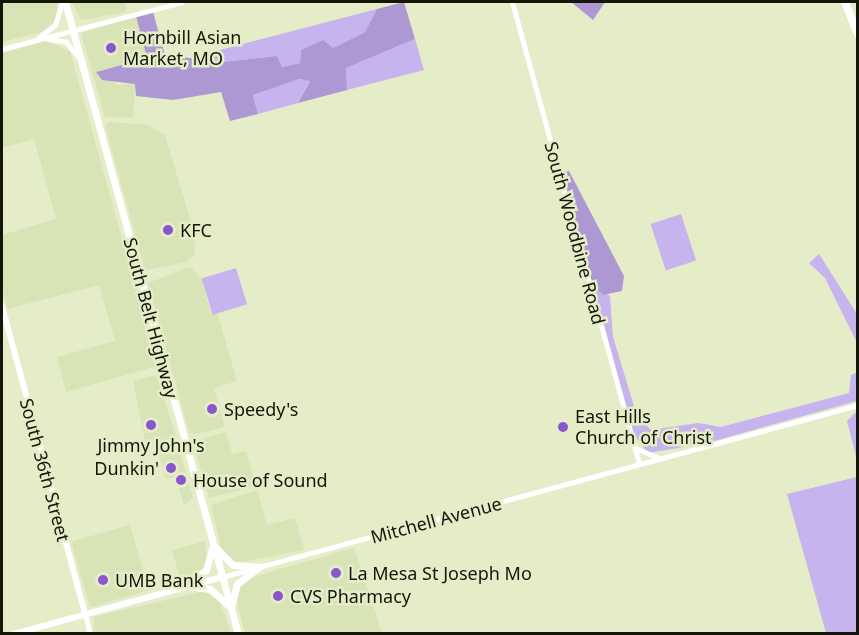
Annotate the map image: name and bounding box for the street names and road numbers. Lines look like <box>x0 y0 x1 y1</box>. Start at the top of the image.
street label: South Woodbine Road <box>540 139 610 327</box>
street label: South Belt Highway <box>119 235 183 401</box>
street label: South 36th Street <box>15 396 75 544</box>
street label: Mitchell Avenue <box>368 492 504 548</box>

